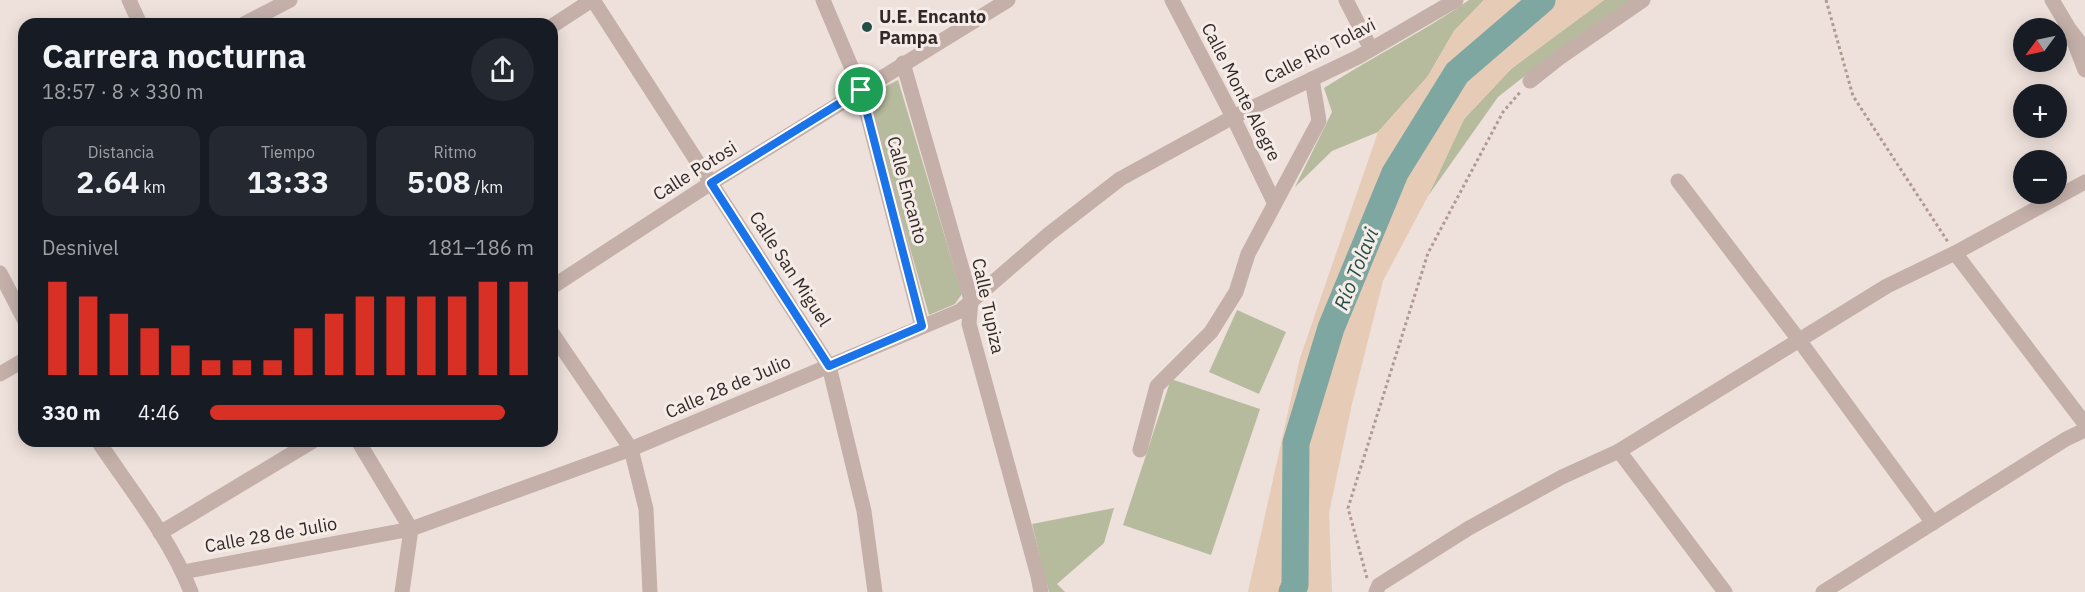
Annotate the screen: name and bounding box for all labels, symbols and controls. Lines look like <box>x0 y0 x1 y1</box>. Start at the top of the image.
place label: U.E. Encanto Pampa <box>879 5 986 49</box>
street label: Calle Río Tolavi <box>1260 13 1379 88</box>
north arrow <box>2013 18 2067 72</box>
map controls <box>2013 18 2067 204</box>
street label: Calle Monte Alegre <box>1197 19 1286 165</box>
marker: U.E. Encanto Pampa <box>860 20 874 34</box>
text: Carrera nocturna <box>42 34 306 77</box>
button: share <box>471 38 534 101</box>
pin <box>835 64 886 115</box>
icon: arrive <box>844 73 877 106</box>
text: 18:57 · 8 × 330 m <box>42 78 203 105</box>
button: + <box>2013 84 2067 138</box>
street label: Calle Encanto <box>882 133 933 246</box>
street label: Calle Potosi <box>648 136 741 205</box>
text: Distancia <box>88 142 154 162</box>
text: Tiempo <box>261 142 315 162</box>
text: Ritmo <box>434 142 476 162</box>
button: − <box>2013 150 2067 204</box>
text: 2.64 <box>76 162 140 201</box>
text: 13:33 <box>247 162 329 201</box>
text: 5:08 <box>407 162 471 201</box>
text: km <box>140 177 166 197</box>
text: /km <box>471 177 503 197</box>
street label: Calle San Miguel <box>745 207 836 331</box>
water label: Río Tolavi <box>1327 223 1384 314</box>
text: Desnivel <box>42 234 119 261</box>
text: 181–186 m <box>428 234 534 261</box>
street label: Calle Tupiza <box>967 256 1010 356</box>
street label: Calle 28 de Julio <box>662 350 794 423</box>
text: 330 m <box>42 399 101 426</box>
text: 4:46 <box>138 399 180 426</box>
street label: Calle 28 de Julio <box>203 512 339 557</box>

